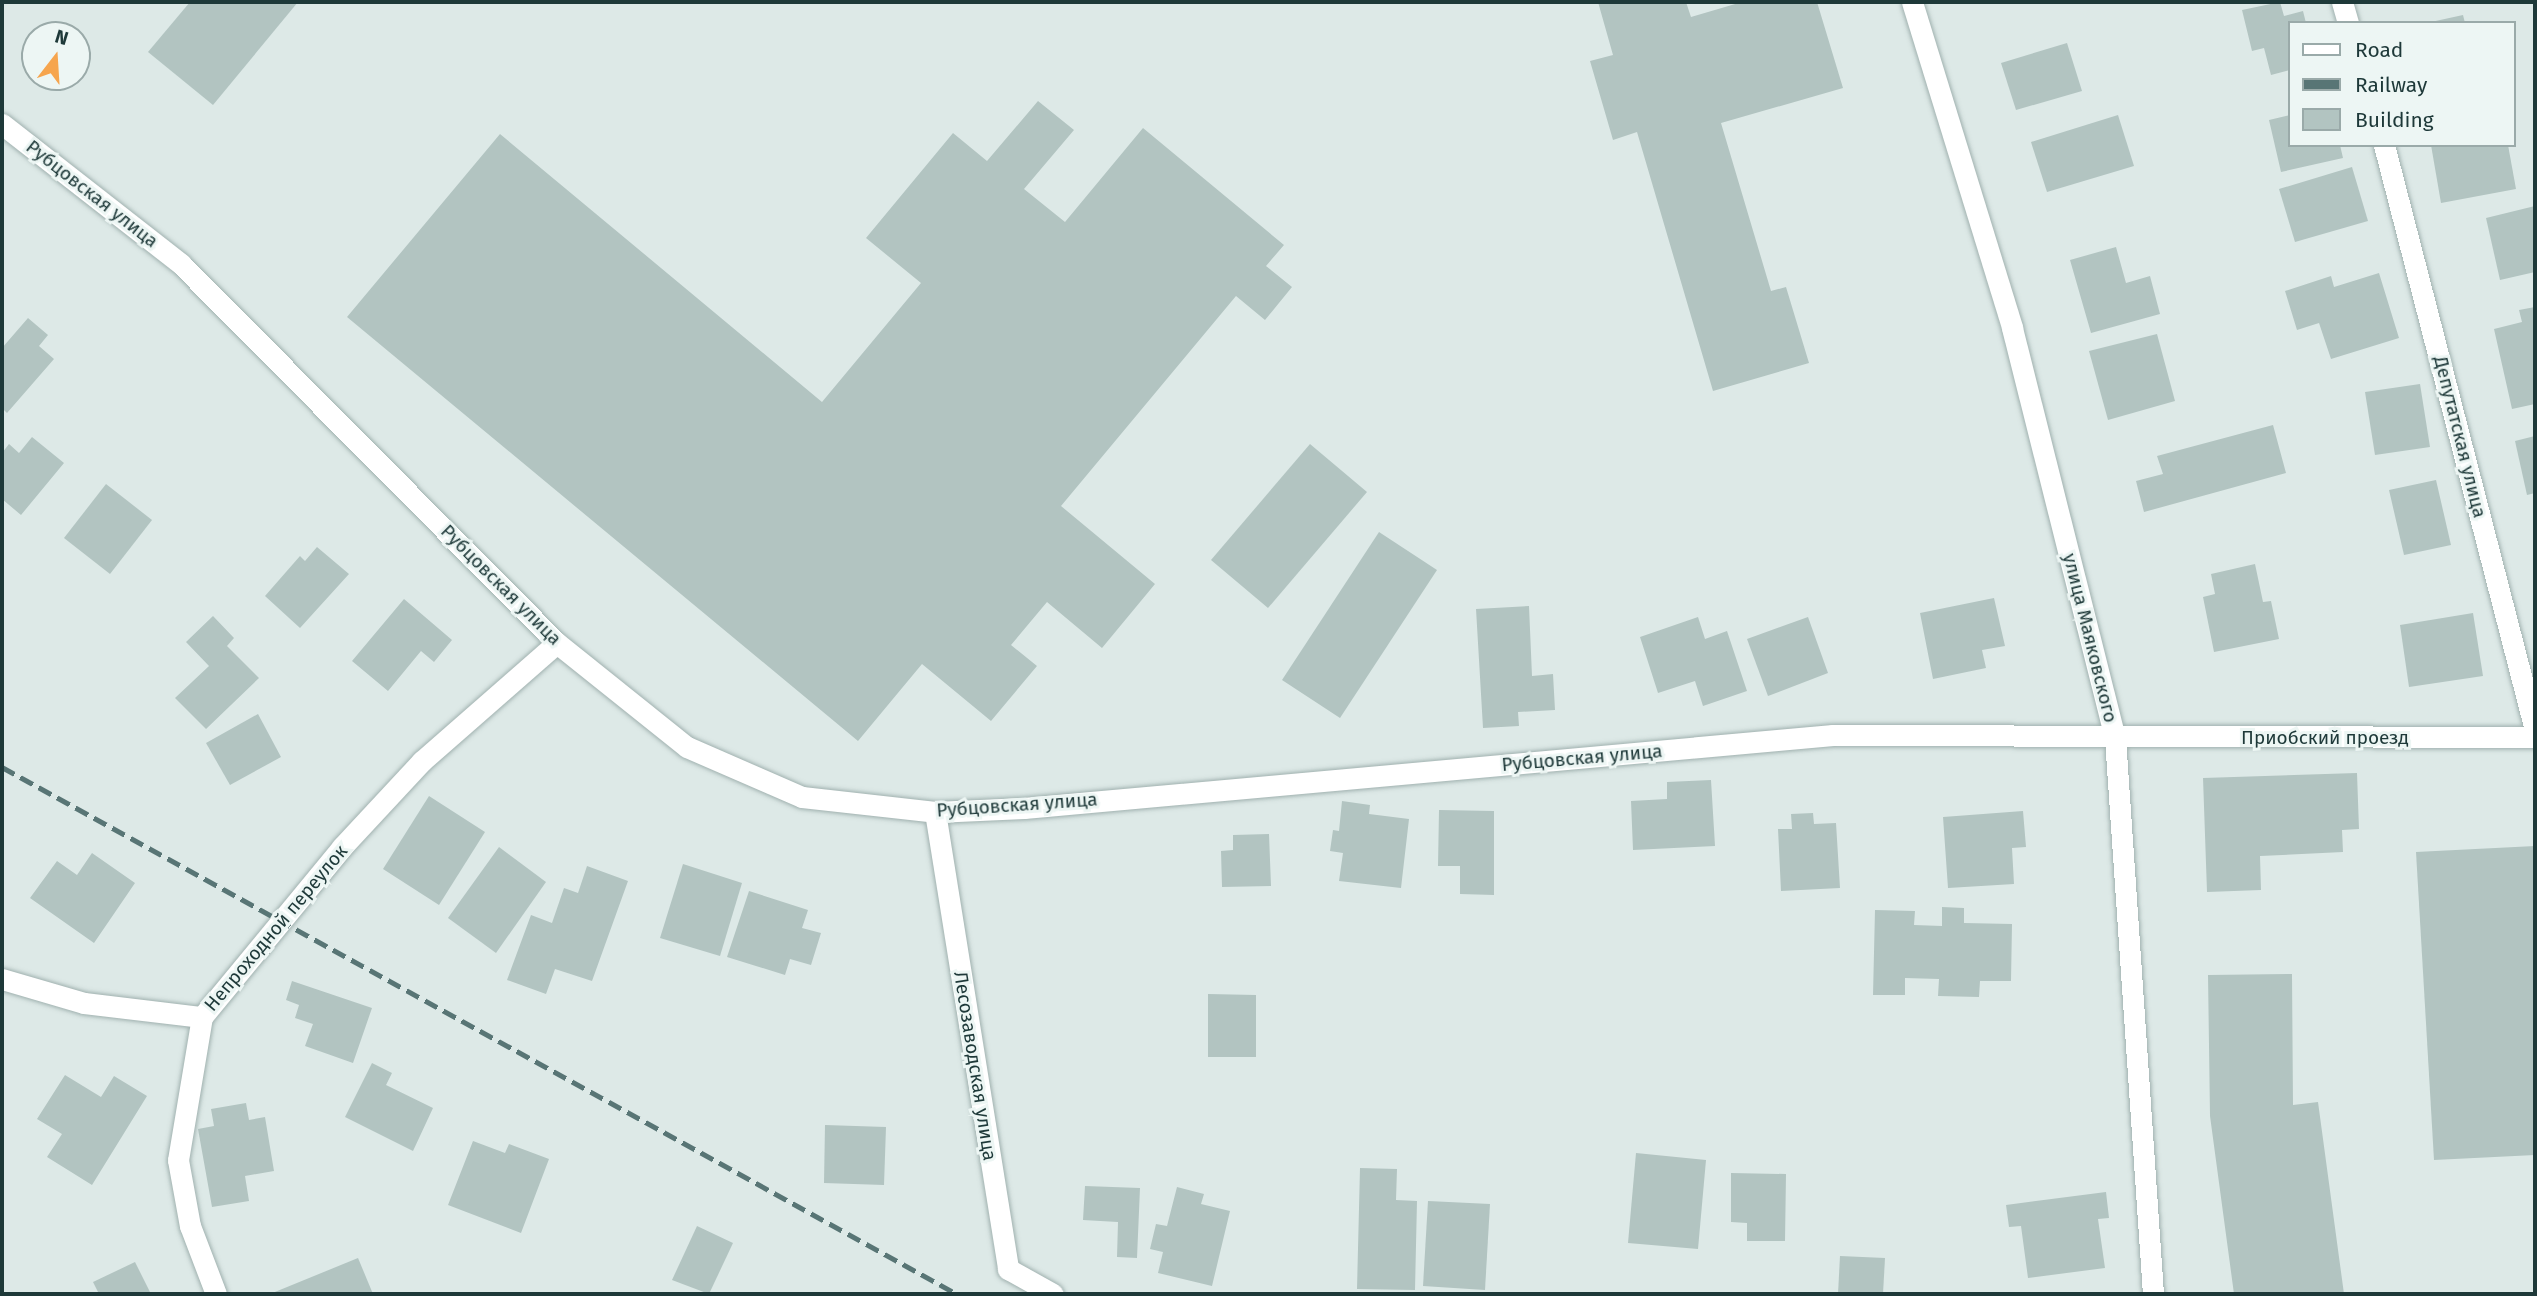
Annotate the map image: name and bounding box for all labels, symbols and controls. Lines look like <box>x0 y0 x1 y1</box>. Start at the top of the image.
north arrow <box>21 21 91 91</box>
legend <box>2288 21 2516 147</box>
text: N <box>52 25 71 50</box>
text: Road <box>2355 37 2403 63</box>
text: Railway <box>2355 72 2427 98</box>
text: Building <box>2355 107 2434 133</box>
street label: Рубцовская улица <box>21 135 163 253</box>
street label: Депутатская улица <box>2429 354 2491 520</box>
street label: Рубцовская улица <box>436 520 566 650</box>
street label: улица Маяковского <box>2058 551 2122 725</box>
street label: Приобский проезд <box>2241 727 2409 749</box>
street label: Рубцовская улица <box>1501 740 1663 776</box>
street label: Рубцовская улица <box>936 788 1098 822</box>
street label: Непроходной переулок <box>200 840 352 1016</box>
street label: Лесозаводская улица <box>949 970 1001 1162</box>

